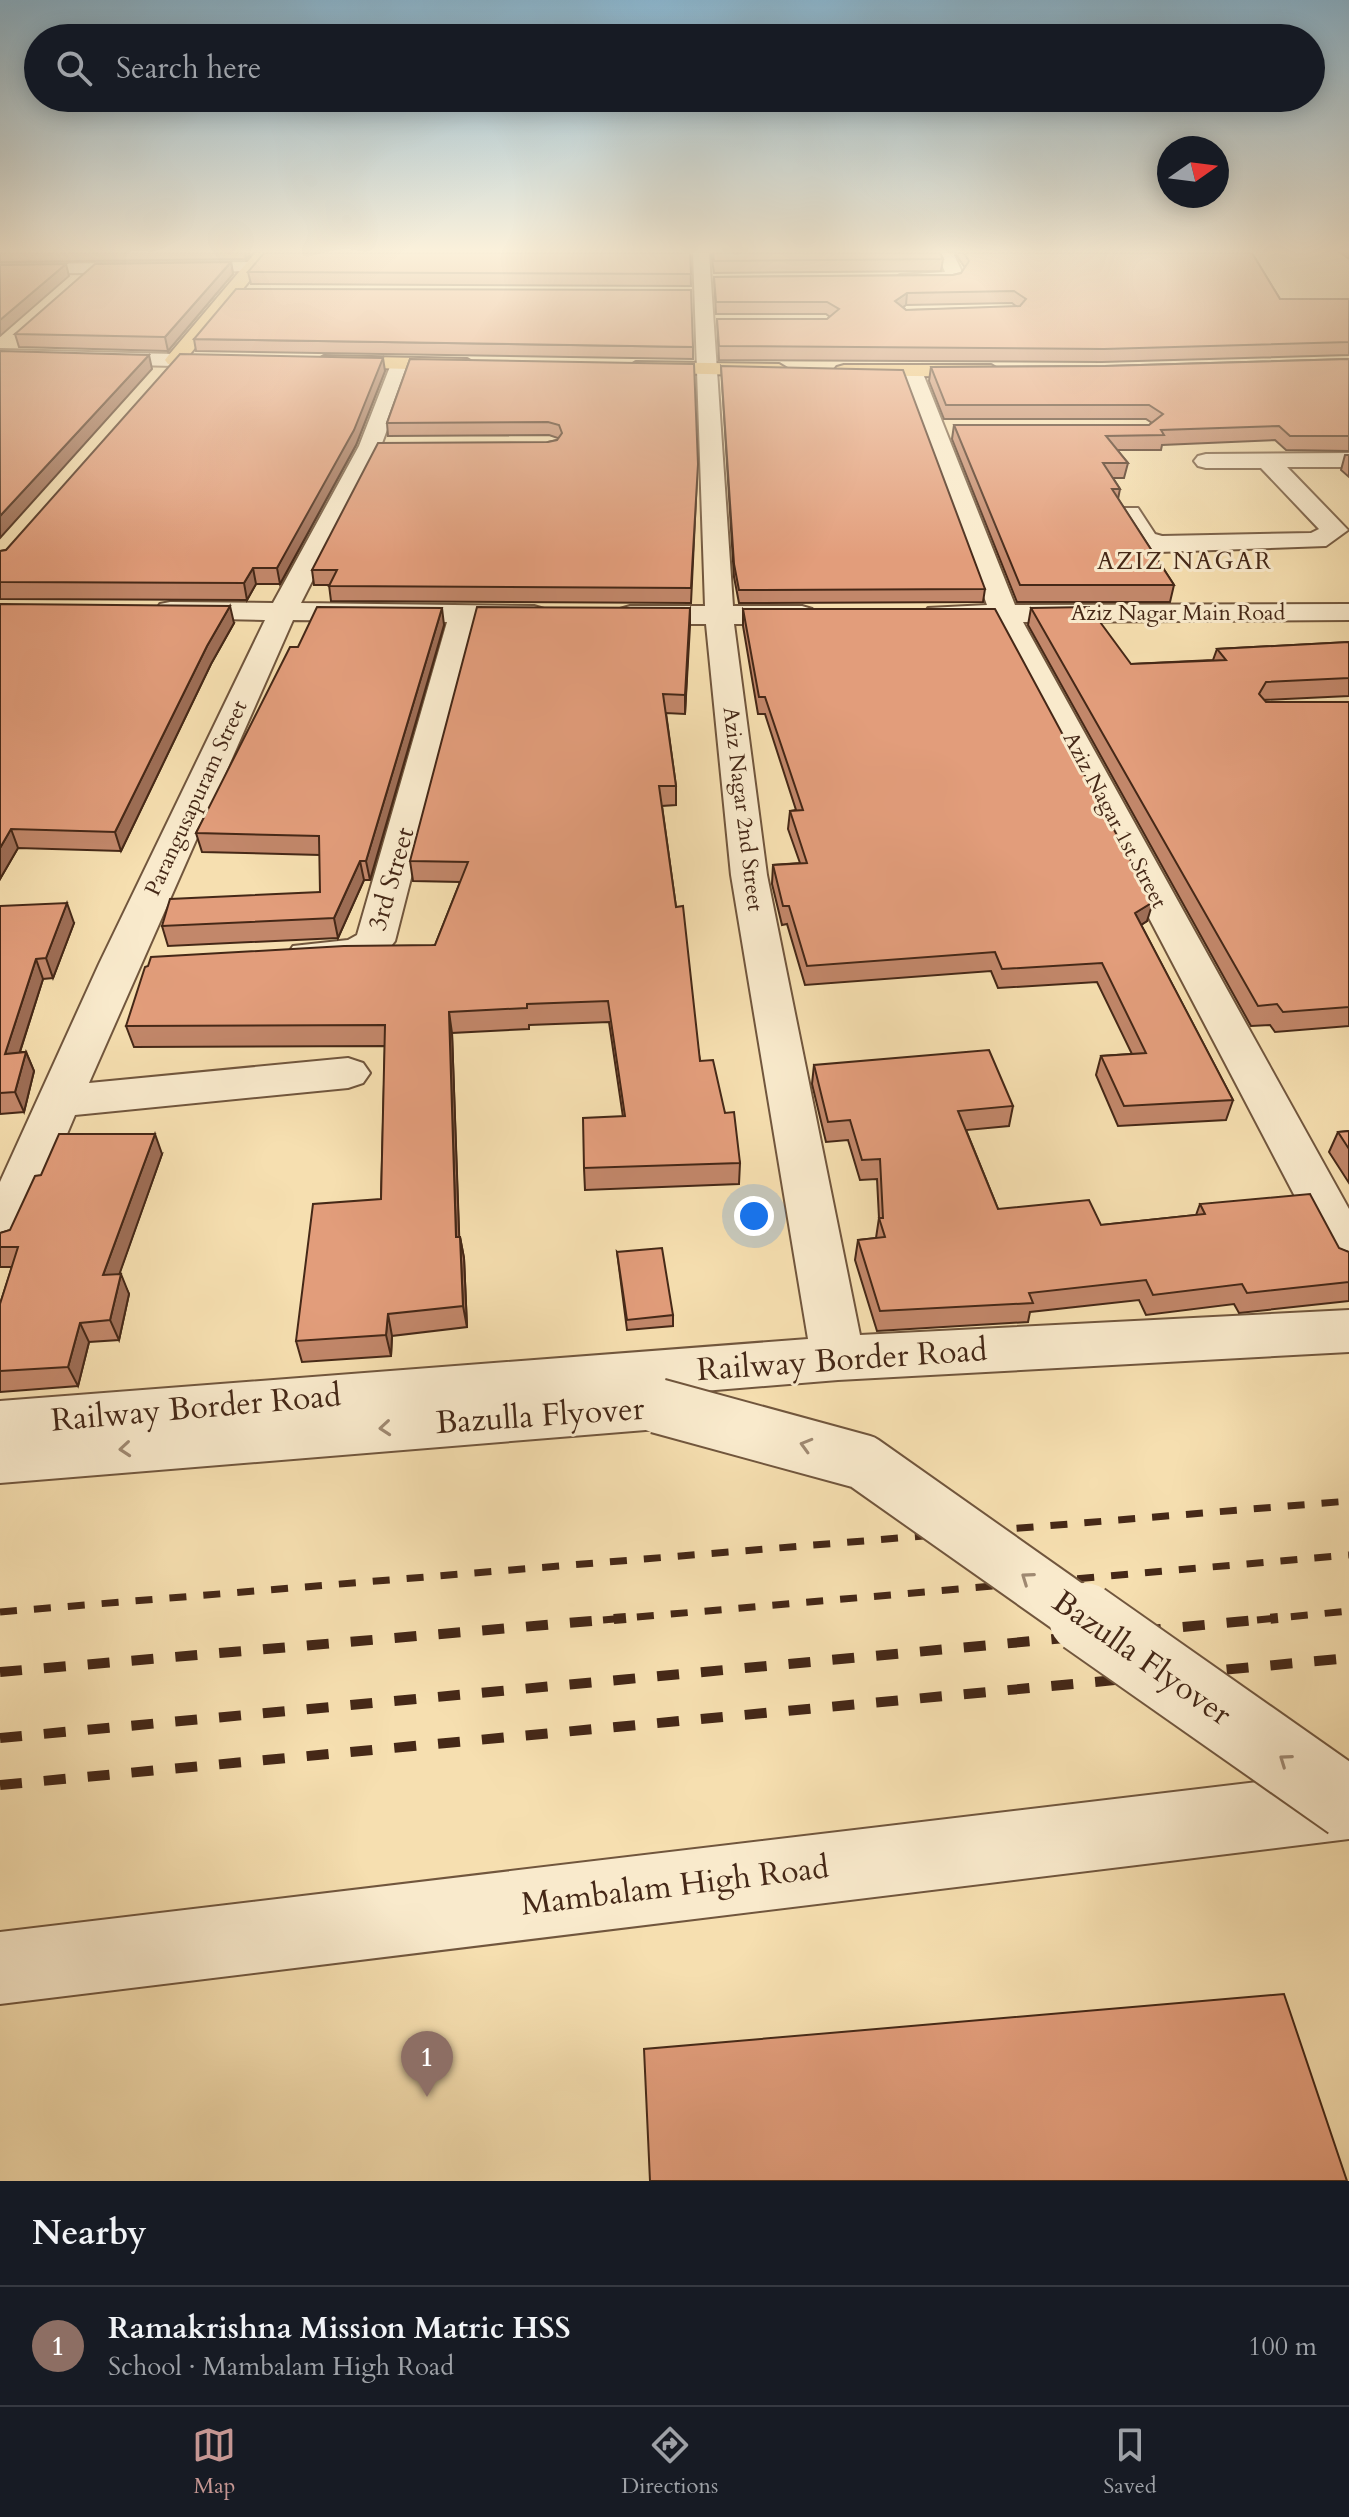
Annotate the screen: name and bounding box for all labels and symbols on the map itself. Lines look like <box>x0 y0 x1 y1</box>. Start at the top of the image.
north arrow <box>1157 136 1229 208</box>
district label: AZIZ NAGAR <box>1097 545 1273 578</box>
street label: Aziz Nagar Main Road <box>1071 598 1286 628</box>
street label: Parangusapuram Street <box>137 695 255 901</box>
street label: Aziz Nagar 2nd Street <box>716 705 770 913</box>
street label: Aziz Nagar 1st Street <box>1056 726 1174 914</box>
street label: 3rd Street <box>360 823 422 935</box>
your location <box>734 1196 774 1236</box>
street label: Railway Border Road <box>695 1328 989 1392</box>
street label: Railway Border Road <box>49 1373 343 1443</box>
street label: Bazulla Flyover <box>434 1387 646 1445</box>
one-way arrow <box>378 1419 391 1436</box>
one-way arrow <box>800 1438 813 1454</box>
one-way arrow <box>118 1440 131 1457</box>
one-way arrow <box>1021 1573 1035 1587</box>
street label: Bazulla Flyover <box>1044 1580 1241 1736</box>
one-way arrow <box>1279 1755 1294 1770</box>
street label: Mambalam High Road <box>519 1845 831 1927</box>
pin: 1 <box>401 2031 453 2097</box>

